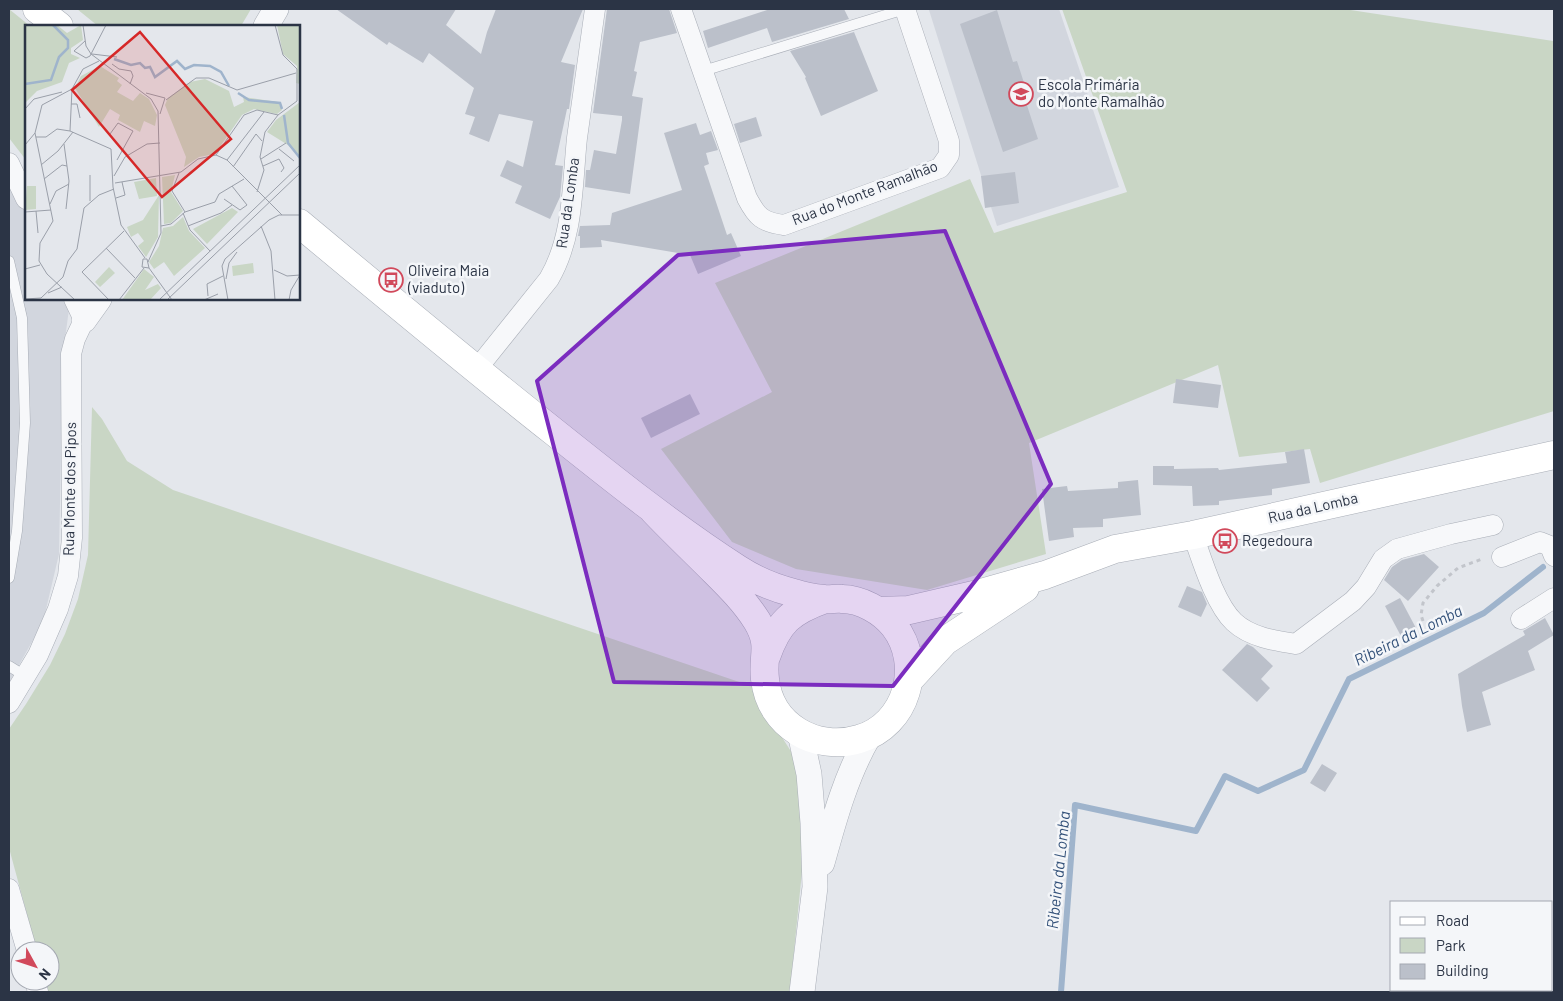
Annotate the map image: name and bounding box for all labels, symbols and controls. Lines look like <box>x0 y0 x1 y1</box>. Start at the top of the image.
inset map <box>25 25 300 300</box>
place label: Escola Primária do Monte Ramalhão <box>1038 75 1165 110</box>
school or university icon: Escola Primária do Monte Ramalhão <box>1008 81 1034 107</box>
street label: Rua da Lomba <box>552 156 582 250</box>
street label: Rua do Monte Ramalhão <box>789 156 940 228</box>
place label: Oliveira Maia (viaduto) <box>407 261 489 296</box>
bus stop icon: Oliveira Maia (viaduto) <box>378 267 404 293</box>
street label: Rua Monte dos Pipos <box>59 422 79 556</box>
street label: Rua da Lomba <box>1266 488 1359 526</box>
bus stop icon: Regedoura <box>1212 528 1238 554</box>
place label: Regedoura <box>1242 531 1313 549</box>
water label: Ribeira da Lomba <box>1351 600 1465 669</box>
water label: Ribeira da Lomba <box>1042 810 1073 930</box>
legend <box>1390 901 1553 991</box>
text: Road <box>1436 911 1469 929</box>
text: Park <box>1436 936 1466 954</box>
north arrow <box>10 941 60 991</box>
text: Building <box>1436 961 1489 979</box>
text: N <box>36 966 55 984</box>

